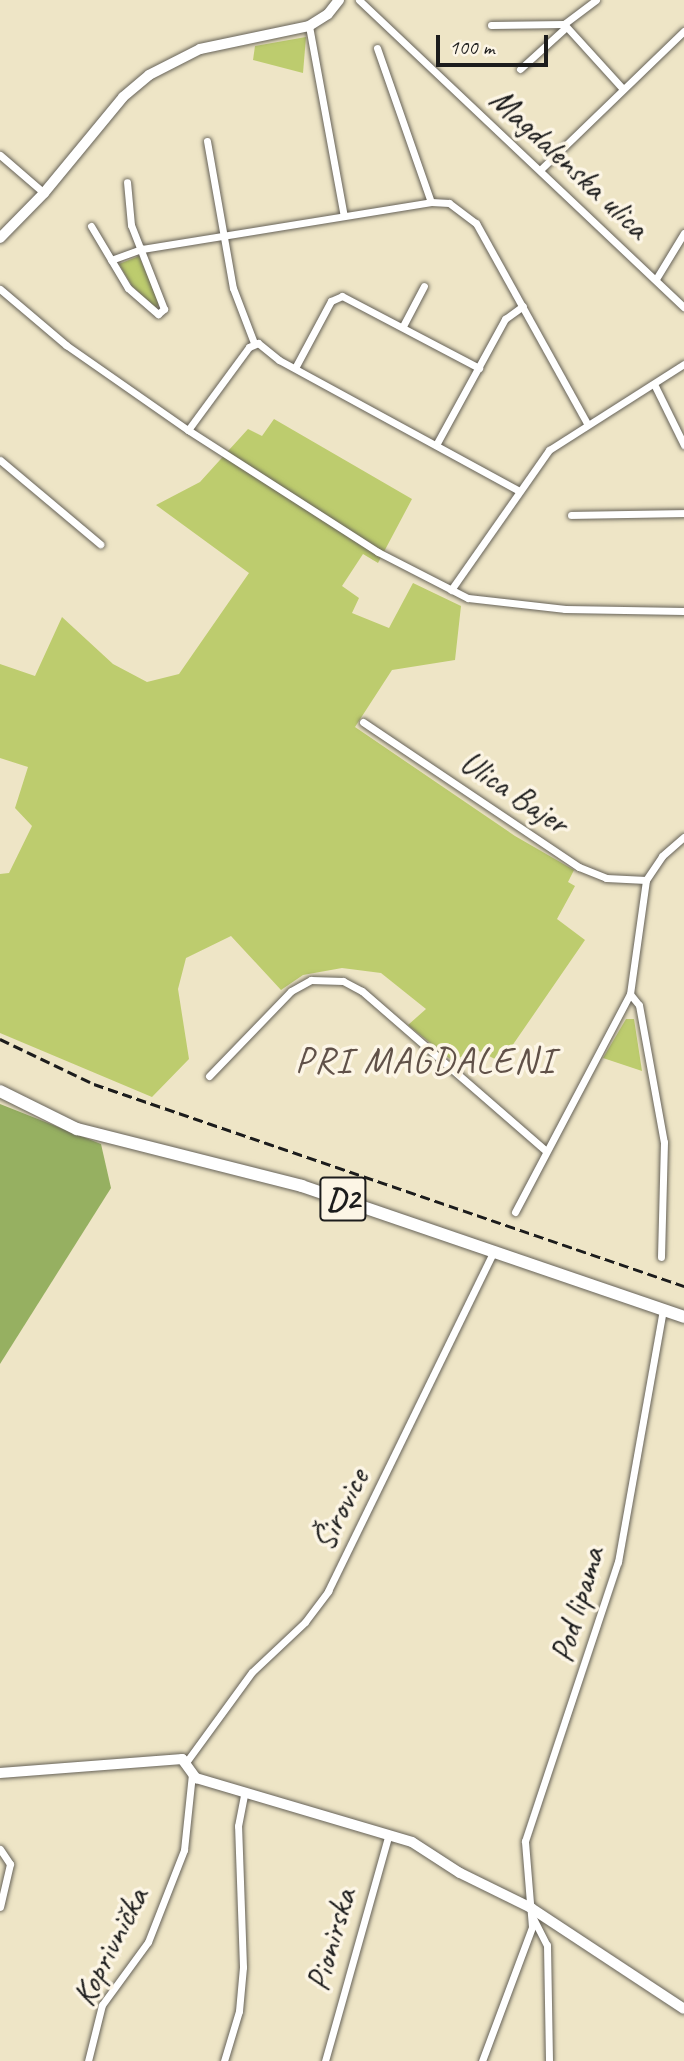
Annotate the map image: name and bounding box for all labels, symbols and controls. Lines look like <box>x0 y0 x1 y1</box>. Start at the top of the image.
scale bar <box>439 21 551 65</box>
text: 100 m <box>449 34 494 60</box>
street label: Magdalenska ulica <box>481 81 657 247</box>
street label: Ulica Bajer <box>452 742 576 844</box>
district label: PRI MAGDALENI <box>298 1038 552 1082</box>
road number: D2 <box>318 1170 368 1228</box>
street label: Širovice <box>304 1463 378 1557</box>
street label: Pod lipama <box>543 1544 613 1666</box>
street label: Koprivnička <box>65 1881 157 2013</box>
street label: Pionirska <box>299 1885 365 1995</box>

